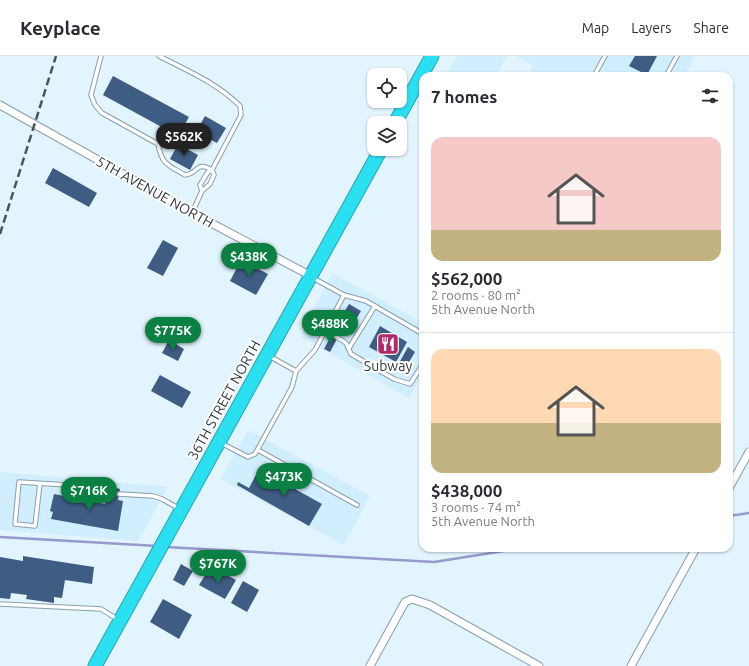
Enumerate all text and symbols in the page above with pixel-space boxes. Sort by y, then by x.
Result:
text: Keyplace [20,17,101,39]
text: Map [582,20,609,36]
text: Layers [631,20,671,36]
text: Share [693,20,729,36]
map controls [367,68,407,156]
button: locate [367,68,407,108]
icon: filters [699,85,721,107]
text: 7 homes [431,87,497,106]
button: layers [367,116,407,156]
pin: $562K [156,123,212,157]
text: $562K [165,129,203,143]
street label: 5TH AVENUE NORTH [94,153,216,231]
icon: home [540,163,612,235]
pin: $438K [221,243,277,277]
text: $438K [230,249,268,263]
text: $562,000 [431,269,502,288]
text: 2 rooms · 80 m² [431,288,521,302]
text: 5th Avenue North [431,302,535,316]
pin: $488K [302,310,358,344]
text: $488K [311,316,349,330]
pin: $775K [145,317,201,351]
text: $775K [154,323,192,337]
restaurant icon: Subway [375,331,401,357]
street label: 36TH STREET NORTH [184,337,264,463]
place label: Subway [364,358,412,374]
icon: home [540,375,612,447]
pin: $473K [256,463,312,497]
text: $473K [265,469,303,483]
pin: $716K [61,477,117,511]
text: $438,000 [431,481,502,500]
text: $716K [70,483,108,497]
text: 3 rooms · 74 m² [431,500,521,514]
text: 5th Avenue North [431,514,535,528]
pin: $767K [190,550,246,584]
text: $767K [199,556,237,570]

